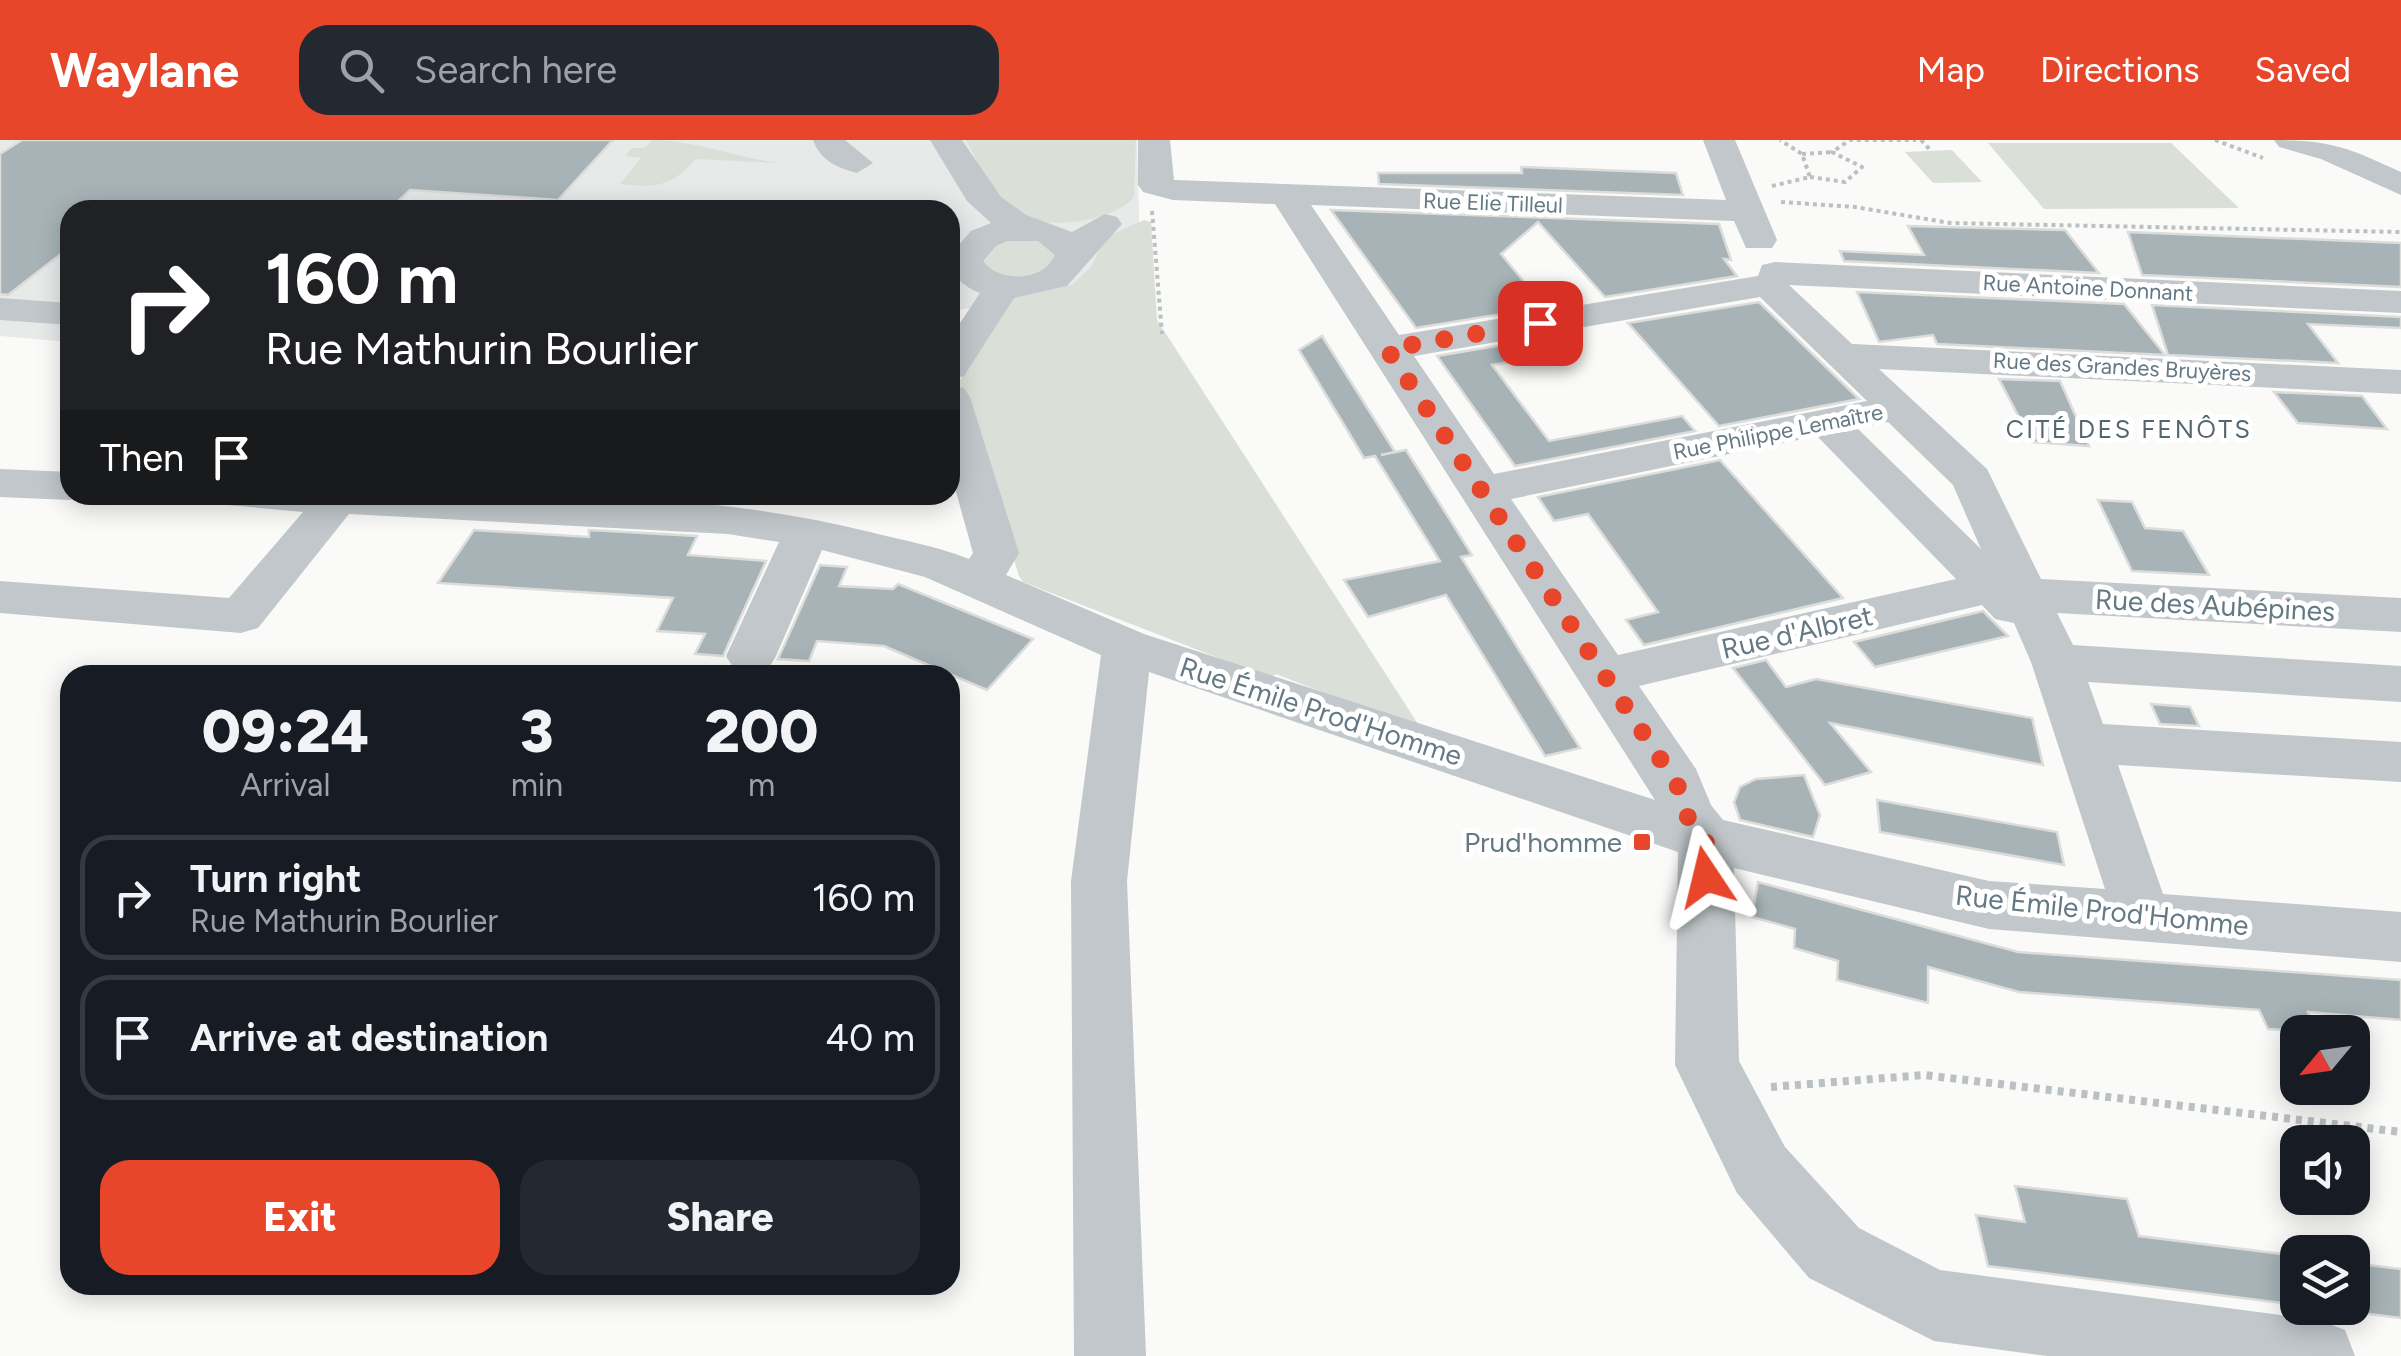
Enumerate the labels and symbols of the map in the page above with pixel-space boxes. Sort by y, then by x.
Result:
street label: Rue Elie Tilleul [1423,187,1563,219]
street label: Rue Antoine Donnant [1982,269,2194,307]
pin [1498,281,1583,366]
street label: Rue des Grandes Bruyères [1992,347,2252,387]
street label: Rue Philippe Lemaître [1671,398,1885,466]
district label: CITÉ DES FENÔTS [2006,414,2252,444]
street label: Rue des Aubépines [2094,582,2336,628]
street label: Rue d'Albret [1718,598,1876,666]
street label: Rue Émile Prod'Homme [1176,649,1466,773]
place label: Prud'homme [1464,825,1622,859]
position arrow [1654,825,1758,929]
marker: Prud'homme [1631,831,1653,853]
street label: Rue Émile Prod'Homme [1954,878,2250,942]
north arrow [2280,1015,2370,1105]

